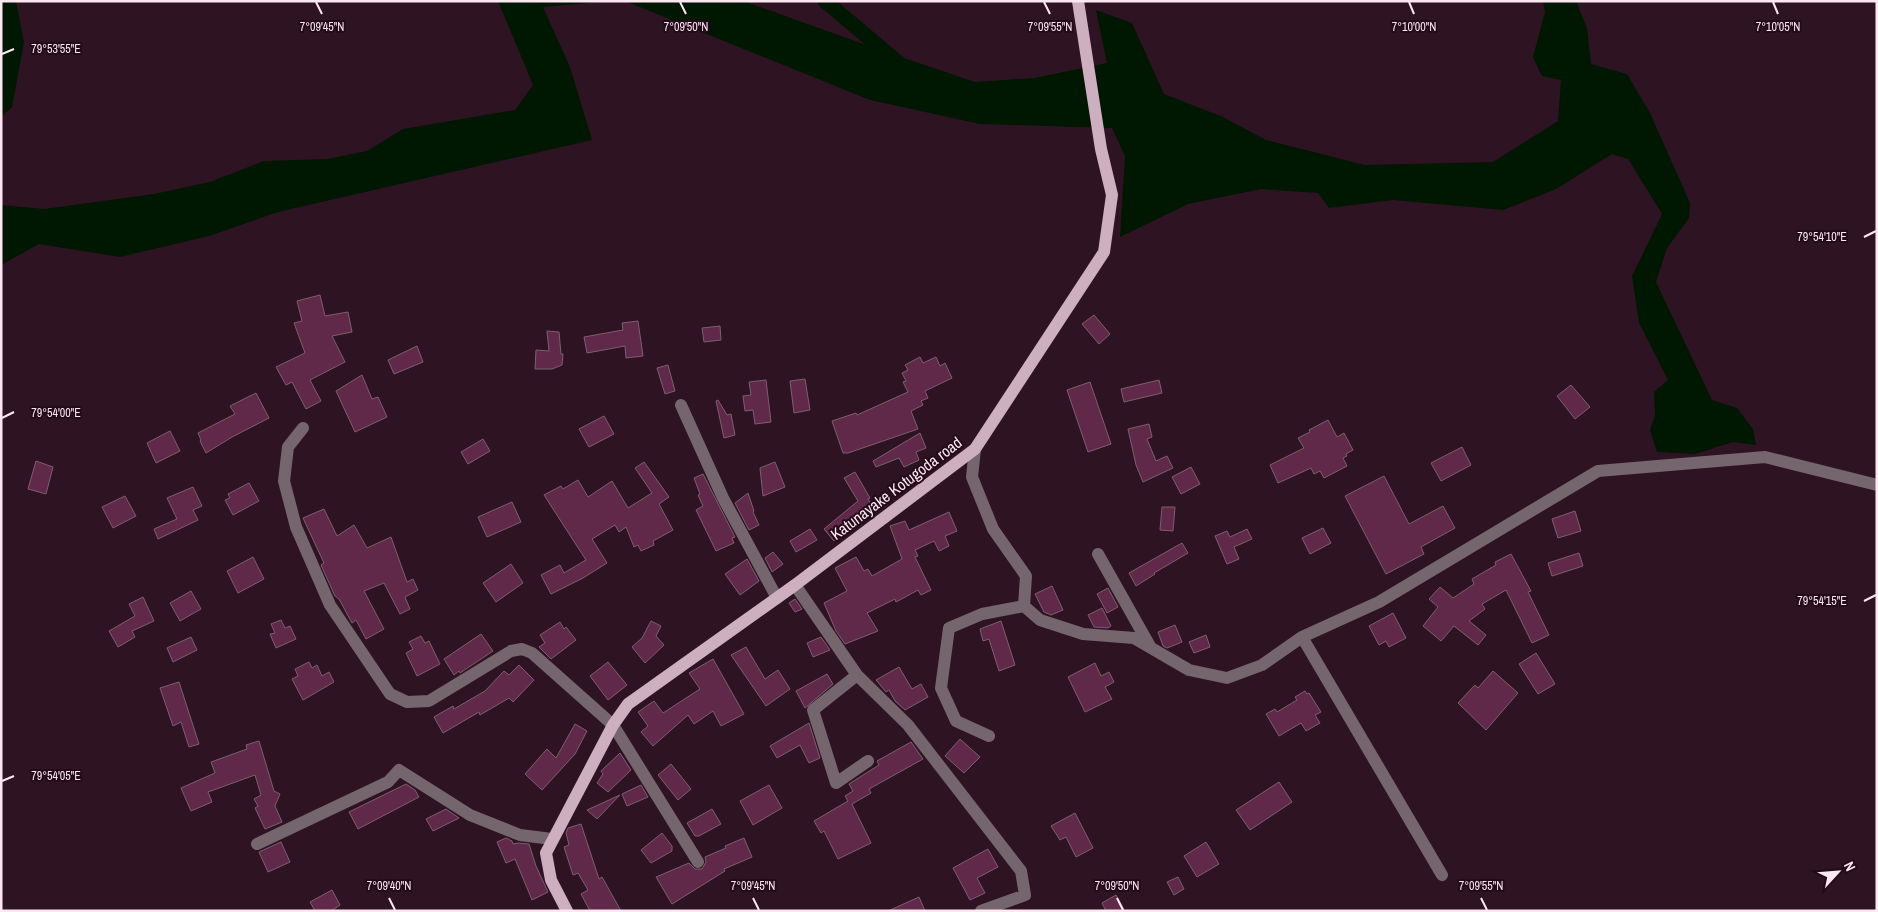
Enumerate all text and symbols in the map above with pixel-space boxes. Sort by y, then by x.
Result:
text: 7°09'45"N [300,19,344,35]
text: 7°09'50"N [664,19,708,35]
text: 7°09'55"N [1028,19,1072,35]
text: 7°10'00"N [1392,19,1436,35]
text: 7°10'05"N [1756,19,1800,35]
text: 79°53'55"E [31,41,81,57]
text: 79°54'10"E [1797,229,1847,245]
text: 79°54'00"E [31,405,81,421]
street label: Katunayake Kotugoda road [826,431,966,545]
text: 79°54'15"E [1797,593,1847,609]
text: 79°54'05"E [31,768,81,784]
north arrow [1813,847,1863,897]
text: N [1840,859,1860,874]
text: 7°09'40"N [367,878,411,894]
text: 7°09'45"N [731,878,775,894]
text: 7°09'50"N [1095,878,1139,894]
text: 7°09'55"N [1459,878,1503,894]

